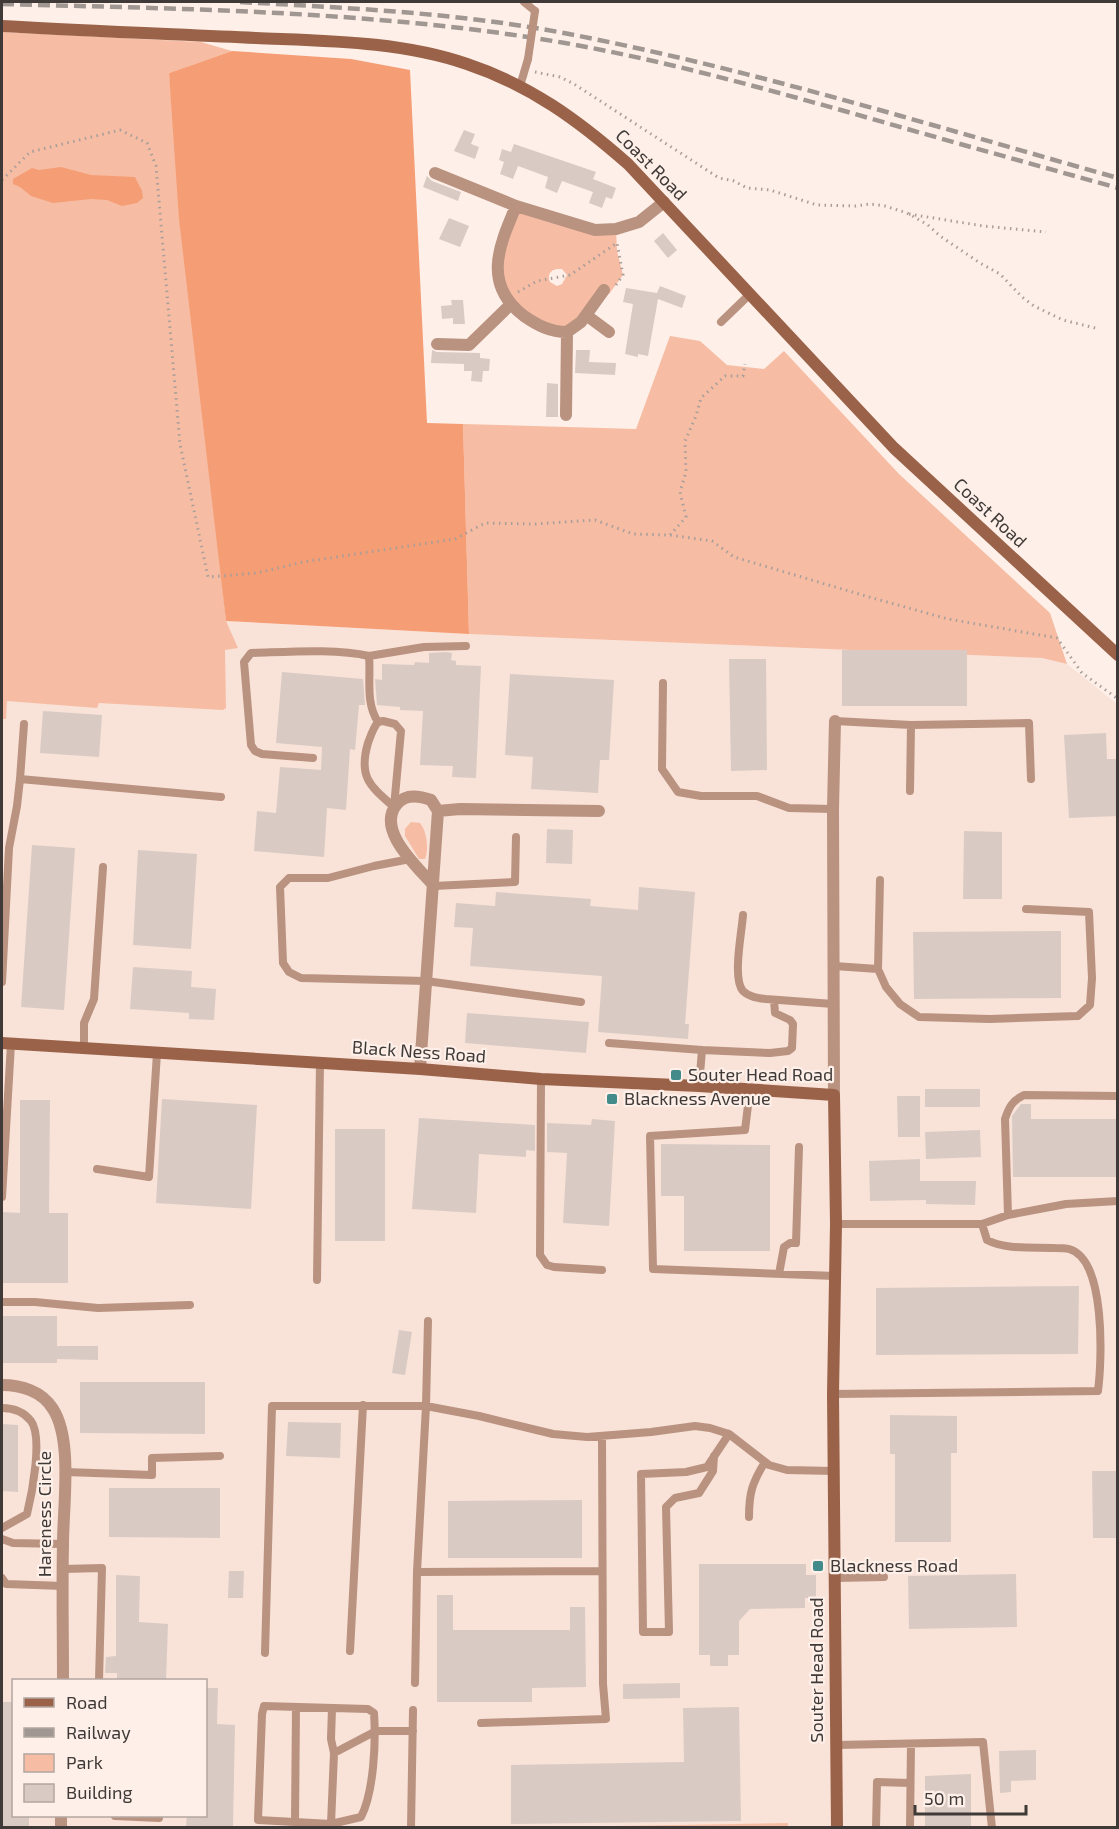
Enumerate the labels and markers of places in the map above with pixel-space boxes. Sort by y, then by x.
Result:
place label: Souter Head Road [688,1063,833,1085]
marker: Souter Head Road [669,1068,683,1082]
place label: Blackness Avenue [624,1087,771,1109]
marker: Blackness Avenue [605,1092,619,1106]
place label: Blackness Road [830,1554,958,1576]
marker: Blackness Road [811,1559,825,1573]

